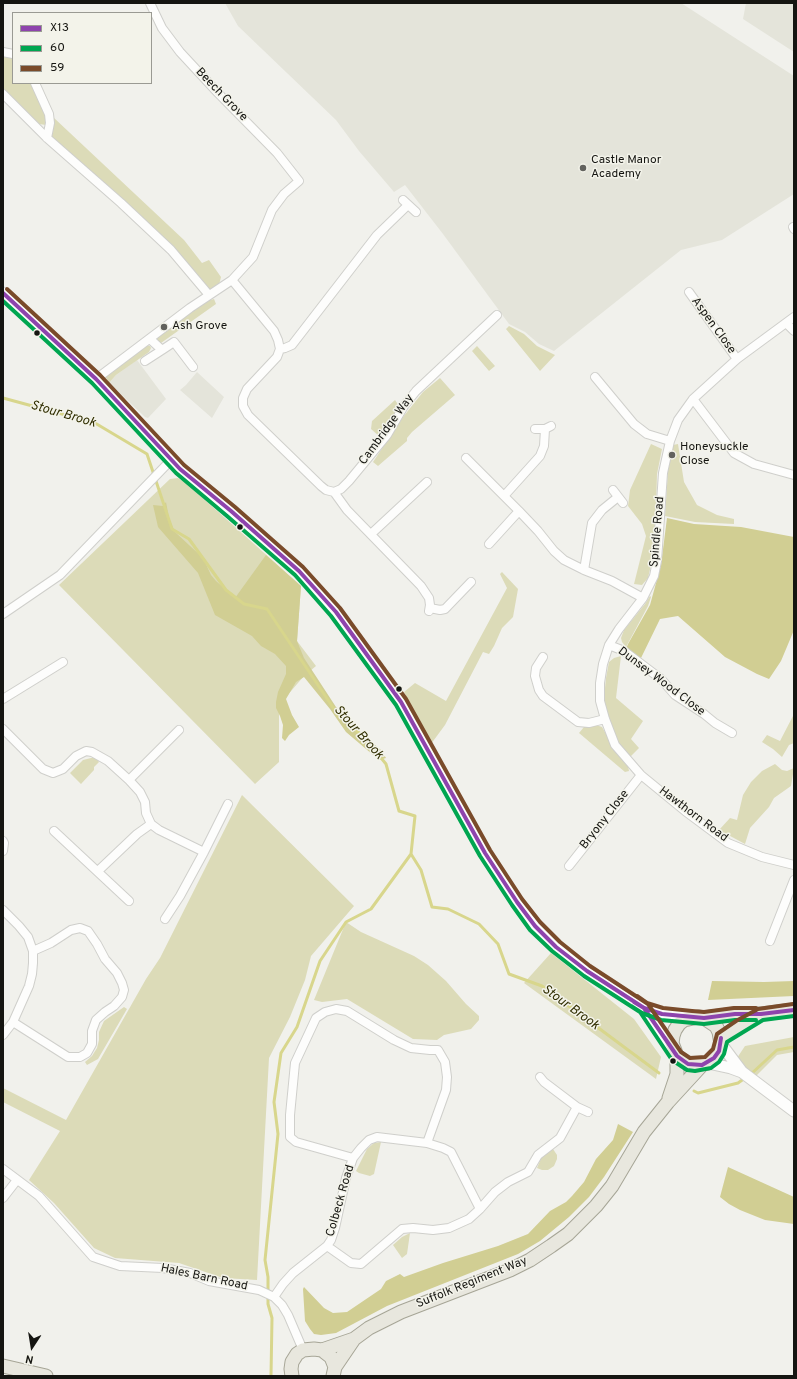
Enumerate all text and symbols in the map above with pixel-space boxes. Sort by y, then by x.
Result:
legend [12,12,152,84]
text: X13 [50,20,69,36]
text: 60 [50,40,65,56]
text: 59 [50,60,65,76]
street label: Beech Grove [192,65,250,125]
place label: Castle Manor Academy [591,154,661,182]
marker: Castle Manor Academy [578,163,588,173]
street label: Aspen Close [688,295,738,357]
place label: Ash Grove [172,320,227,334]
marker: Ash Grove [159,322,169,332]
unlabelled marker [32,328,42,338]
street label: Cambridge Way [357,392,417,468]
water label: Stour Brook [29,398,97,432]
place label: Honeysuckle Close [680,441,748,469]
marker: Honeysuckle Close [667,450,677,460]
street label: Spindle Road [648,496,668,568]
unlabelled marker [235,522,245,532]
street label: Dunsey Wood Close [615,645,707,719]
unlabelled marker [394,684,404,694]
water label: Stour Brook [330,703,386,763]
street label: Hawthorn Road [656,784,730,846]
street label: Bryony Close [577,788,633,852]
water label: Stour Brook [538,982,602,1034]
unlabelled marker [668,1056,678,1066]
street label: Colbeck Road [324,1163,358,1239]
street label: Suffolk Regiment Way [414,1254,530,1312]
street label: Hales Barn Road [159,1262,249,1294]
north arrow [12,1327,52,1367]
text: N [24,1351,35,1366]

